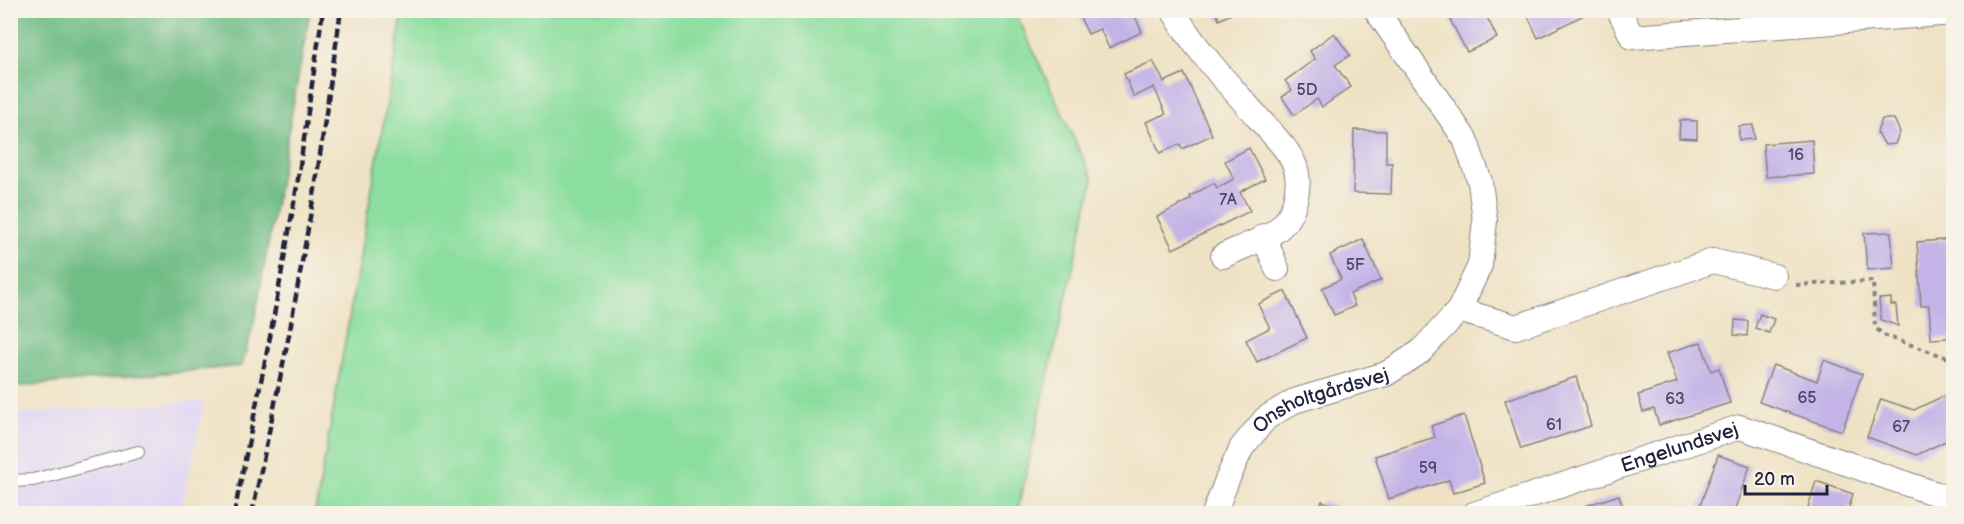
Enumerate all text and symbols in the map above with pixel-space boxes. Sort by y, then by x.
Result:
house number: 5D [1297,81,1317,100]
house number: 16 [1788,146,1804,165]
house number: 7A [1219,191,1237,210]
house number: 5F [1346,256,1365,275]
street label: Onsholtgårdsvej [1248,363,1392,438]
house number: 65 [1798,389,1816,408]
house number: 63 [1665,390,1685,409]
house number: 61 [1546,416,1562,435]
street label: Engelundsvej [1618,417,1741,478]
house number: 67 [1892,418,1910,437]
scale bar [1745,458,1828,496]
house number: 59 [1419,459,1437,478]
text: 20 m [1754,469,1795,490]

